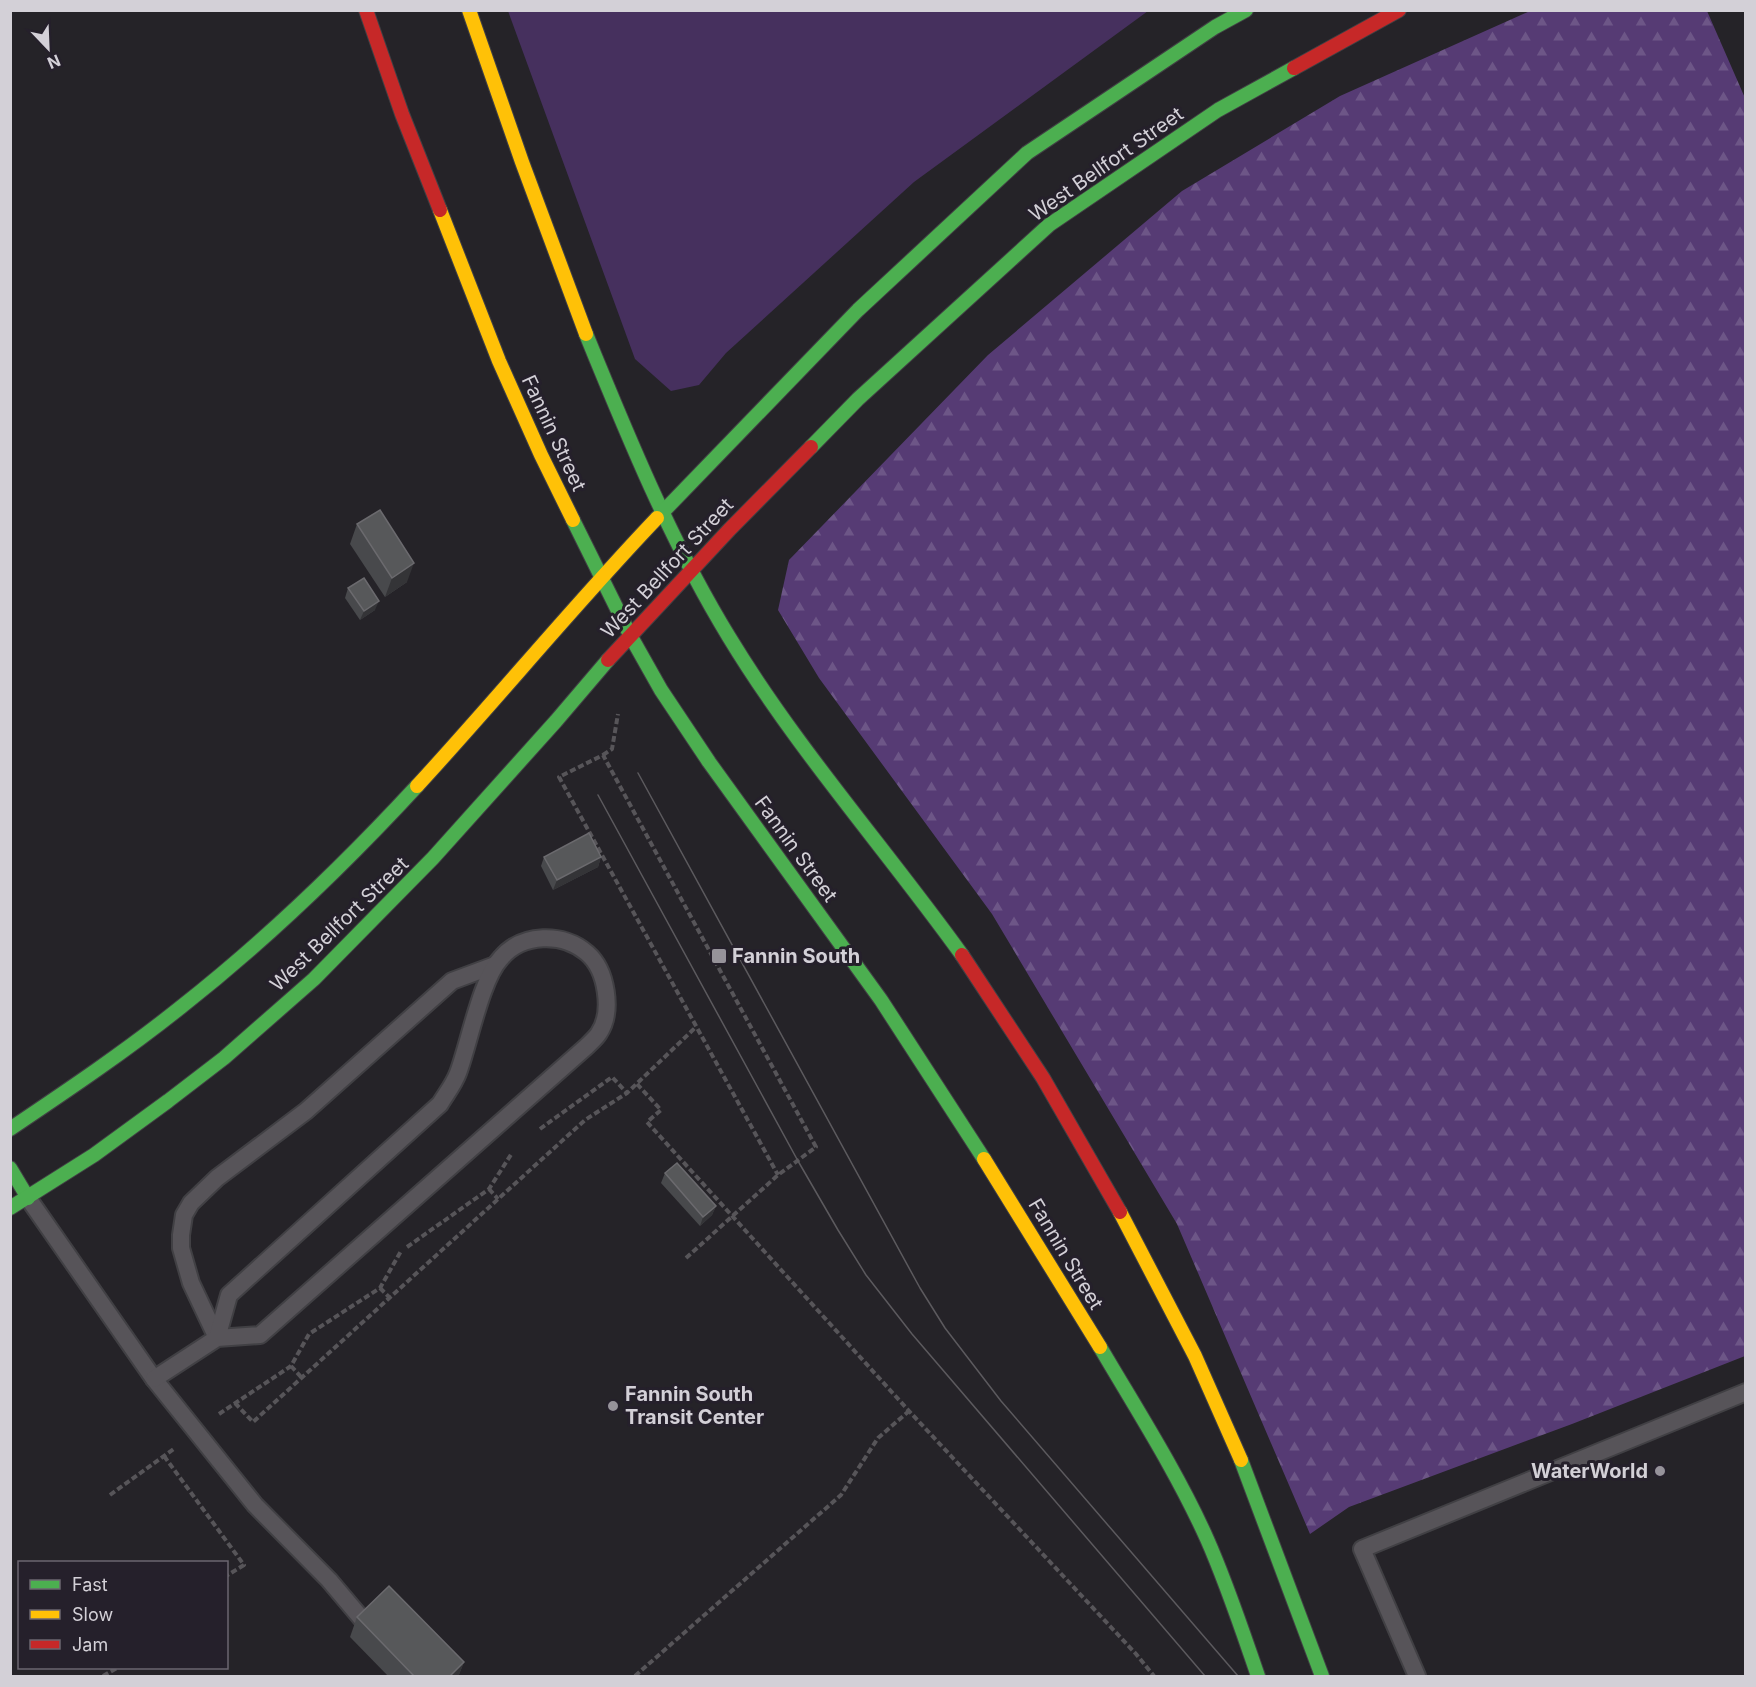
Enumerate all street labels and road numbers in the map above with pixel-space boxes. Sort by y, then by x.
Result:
street label: West Bellfort Street [1024,101,1188,226]
street label: Fannin Street [517,371,591,495]
street label: West Bellfort Street [596,493,738,643]
street label: Fannin Street [750,791,843,907]
street label: West Bellfort Street [265,852,413,996]
street label: Fannin Street [1024,1194,1109,1314]

